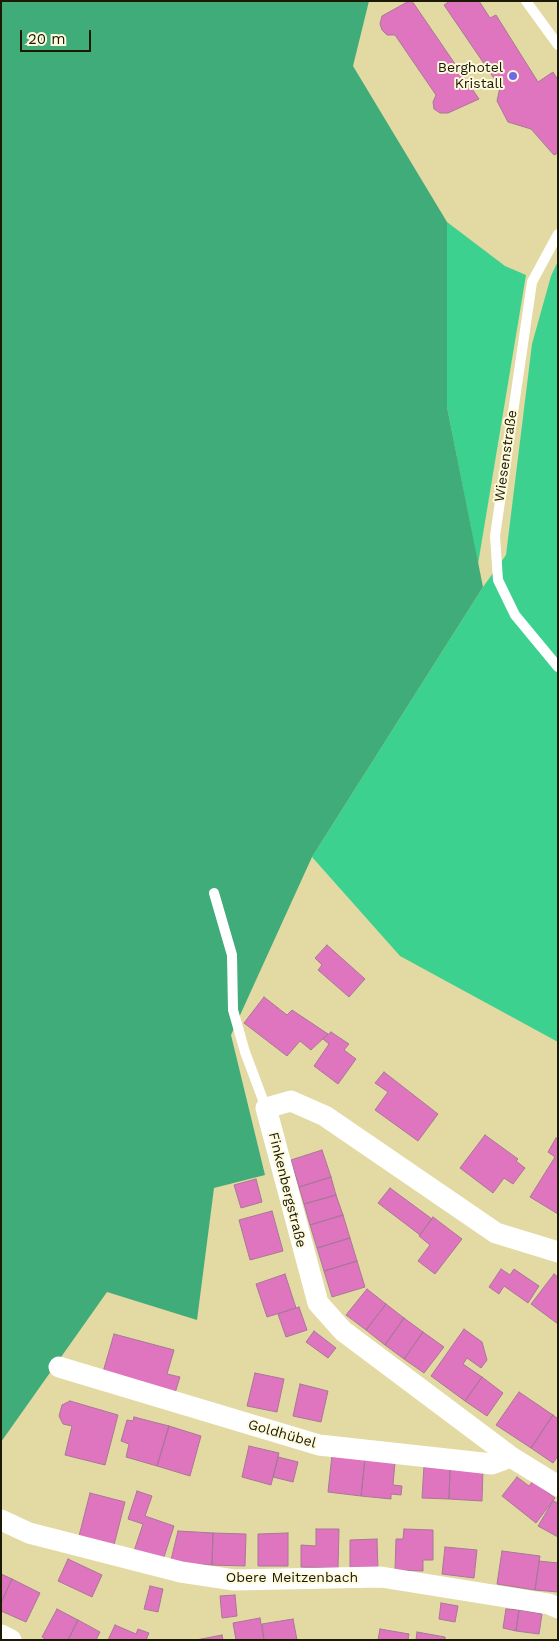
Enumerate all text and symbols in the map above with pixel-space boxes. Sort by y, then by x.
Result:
scale bar [22,20,94,52]
text: 20 m [28,30,66,48]
place label: Berghotel Kristall [438,60,503,92]
marker: Berghotel Kristall [507,70,519,82]
street label: Wiesenstraße [491,409,521,503]
street label: Finkenbergstraße [265,1131,309,1249]
street label: Goldhübel [246,1416,318,1452]
street label: Obere Meitzenbach [226,1570,358,1586]

